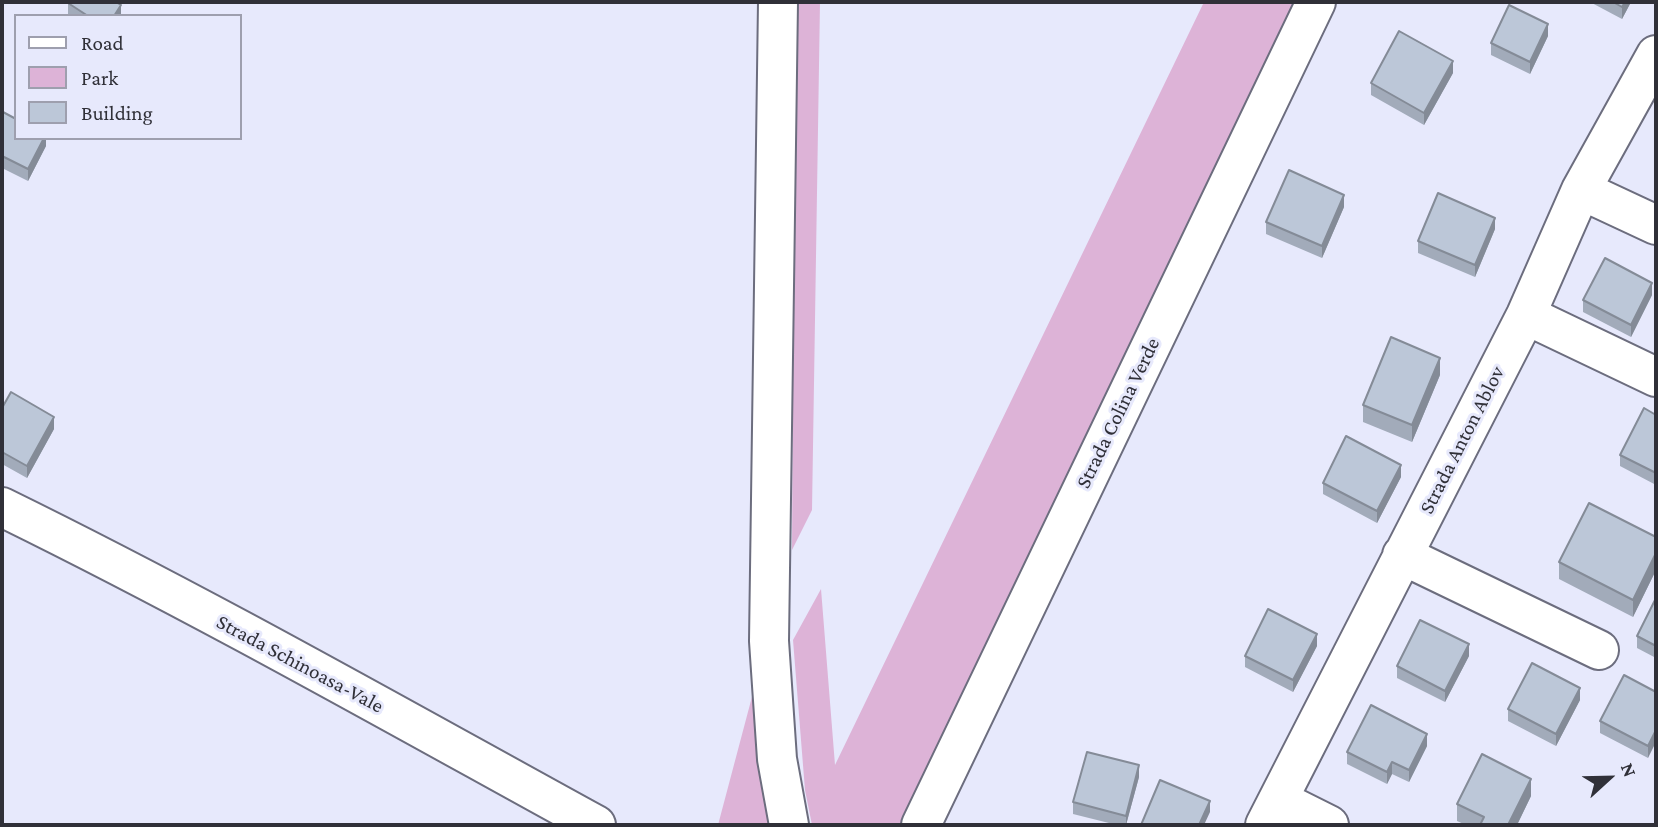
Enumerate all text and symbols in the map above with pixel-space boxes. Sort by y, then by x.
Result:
legend [14,14,242,140]
text: Road [81,31,124,55]
text: Park [81,66,118,90]
text: Building [81,101,153,125]
street label: Strada Colina Verde [1071,334,1165,492]
street label: Strada Anton Ablov [1414,362,1510,518]
street label: Strada Schinoasa-Vale [212,609,388,719]
north arrow [1574,743,1644,813]
text: N [1617,760,1641,780]

